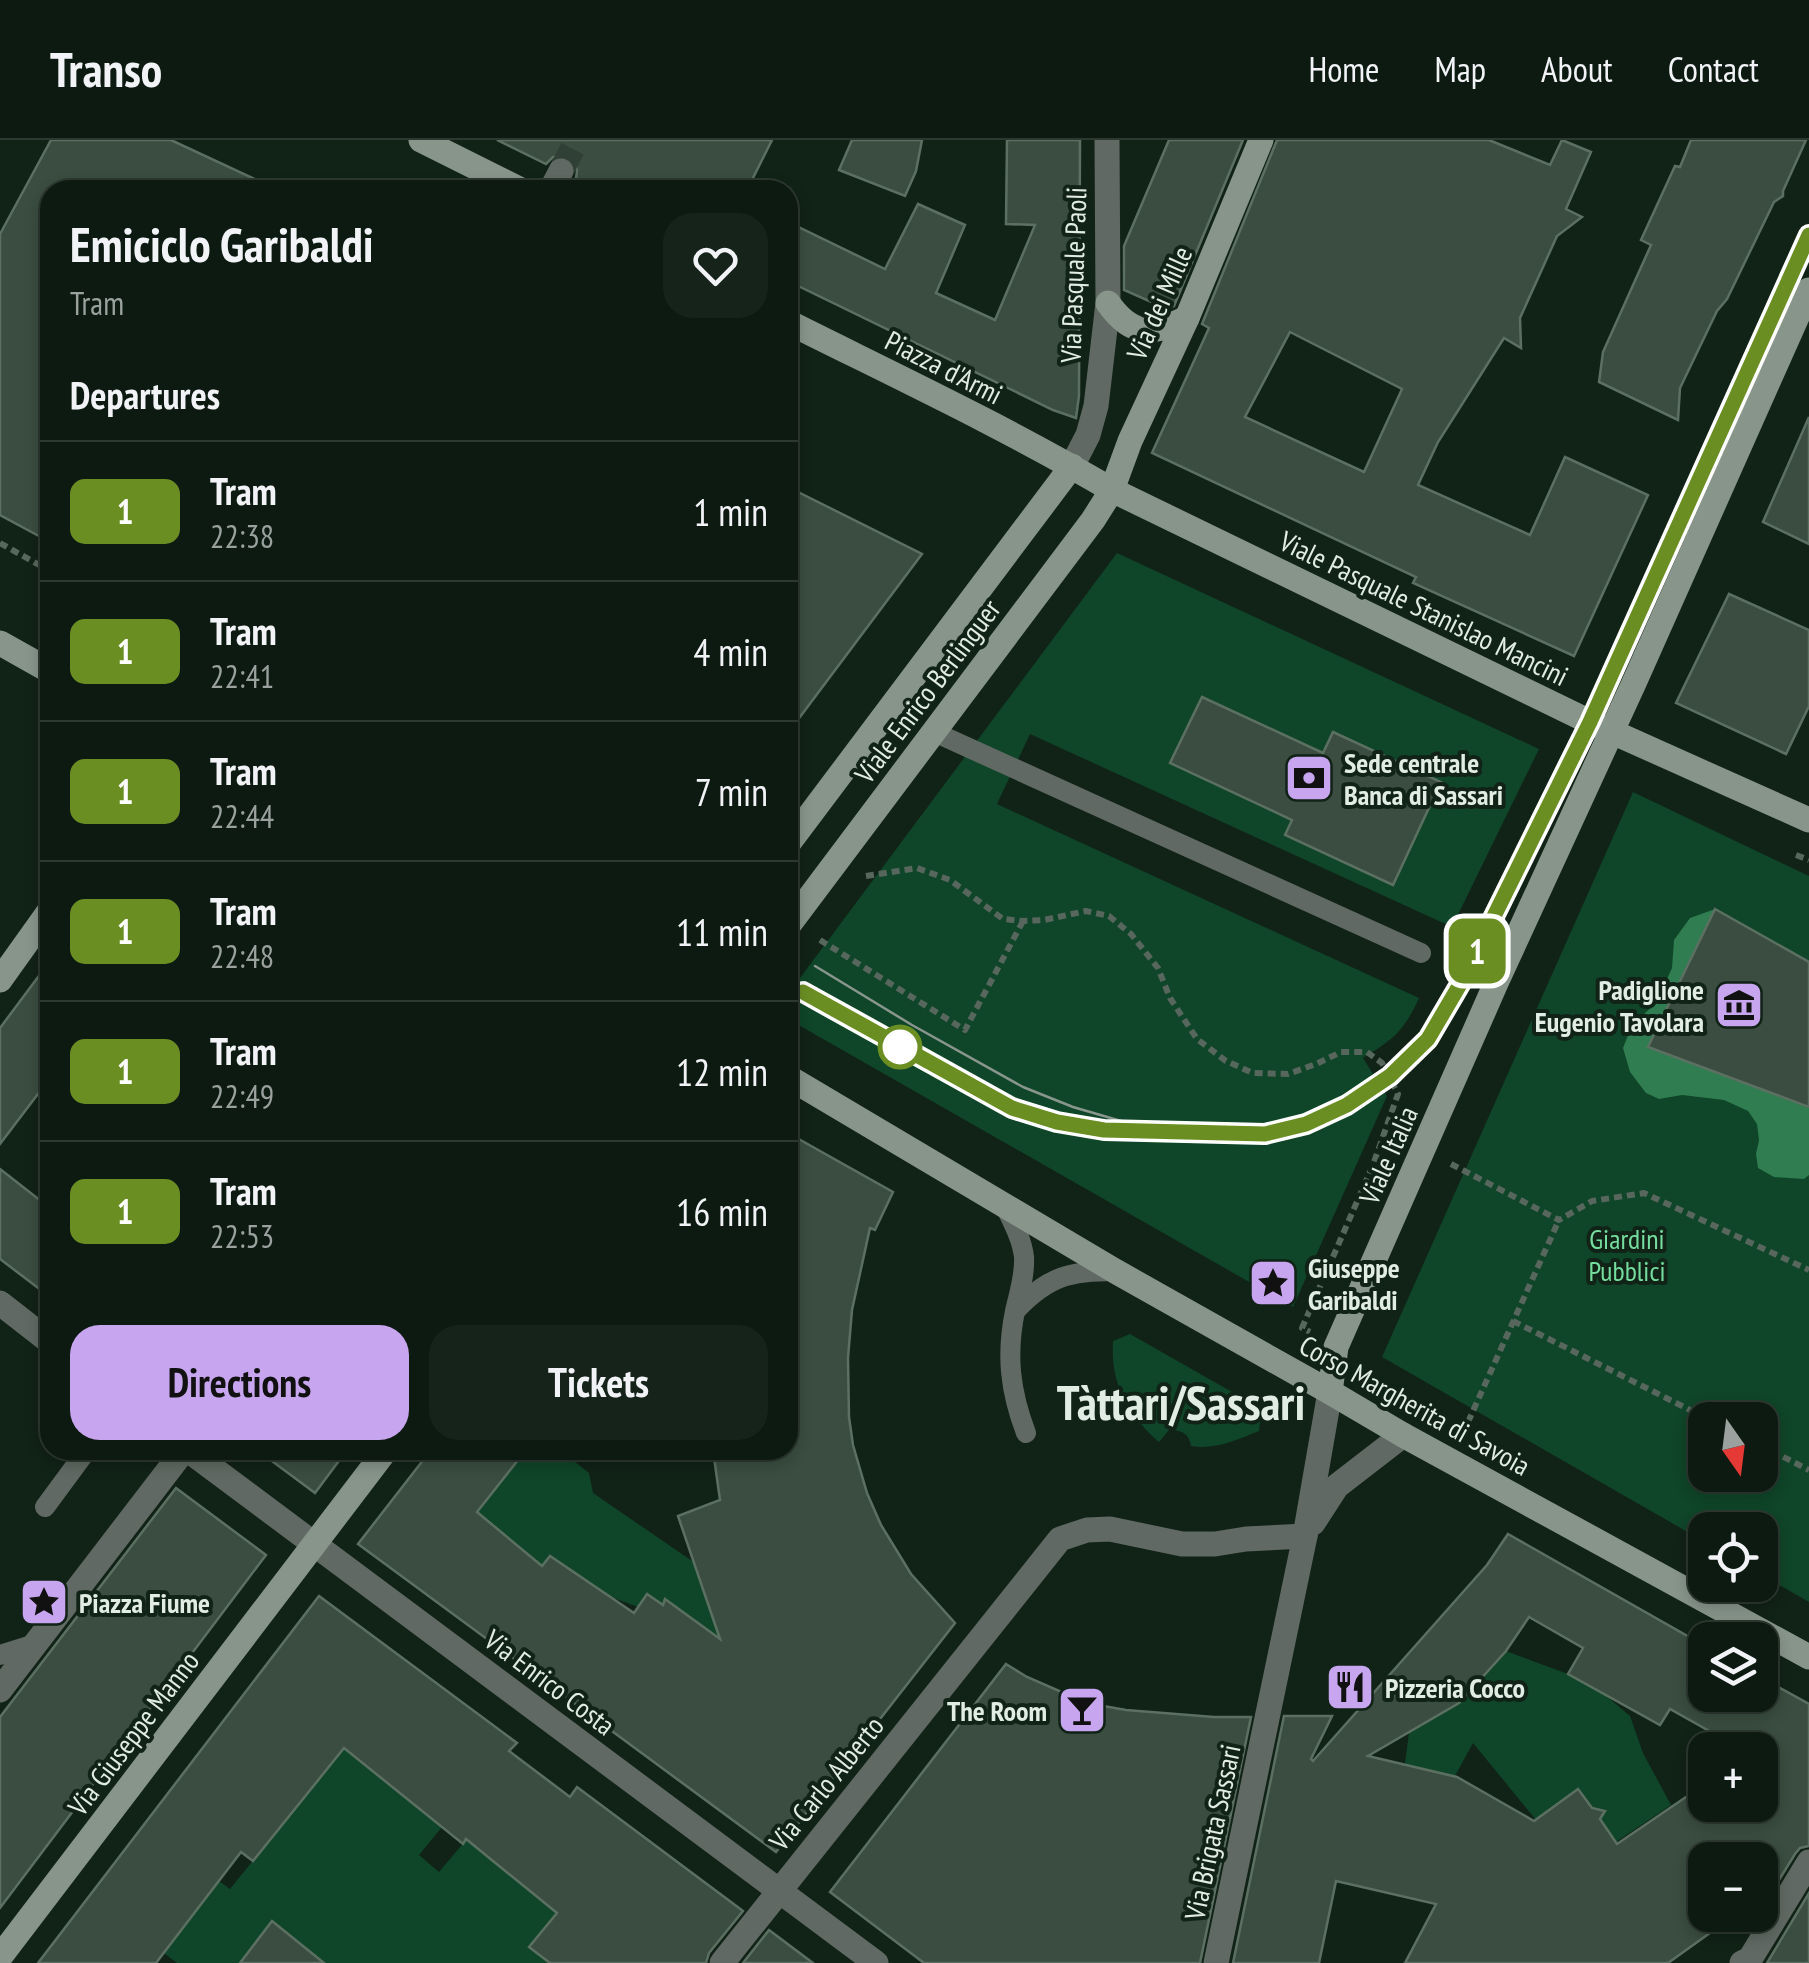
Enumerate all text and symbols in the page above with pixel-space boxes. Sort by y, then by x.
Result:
text: Transo [50,38,162,100]
text: Home [1308,46,1380,92]
text: Map [1435,46,1486,92]
text: About [1541,46,1613,92]
text: Contact [1668,46,1759,92]
street label: Via Pasquale Paoli [1051,186,1095,365]
text: Emiciclo Garibaldi [70,213,374,275]
button: heart [663,213,768,318]
street label: Via dei Mille [1117,240,1200,366]
text: Tram [70,282,124,324]
street label: Piazza d'Armi [879,322,1009,412]
text: Departures [70,370,220,419]
text: Tram [210,466,277,515]
text: 1 min [693,487,768,536]
text: 1 [117,488,133,534]
text: 22:38 [210,515,274,557]
street label: Viale Pasquale Stanislao Mancini [1273,522,1574,694]
street label: Viale Enrico Berlinguer [845,592,1008,791]
text: Tram [210,606,277,655]
text: 4 min [693,627,768,676]
text: 1 [117,628,133,674]
text: 22:41 [210,655,274,697]
place label: Sede centrale Banca di Sassari [1344,744,1503,813]
text: Tram [210,746,277,795]
bank icon: Sede centrale Banca di Sassari [1283,752,1335,804]
text: 7 min [695,767,768,816]
text: 1 [117,768,133,814]
text: 22:44 [210,795,274,837]
text: Tram [210,886,277,935]
text: 11 min [676,907,768,956]
text: 1 [117,908,133,954]
line badge: 1 [1444,918,1510,984]
text: 1 [1469,928,1485,974]
text: 22:48 [210,935,274,977]
place label: Padiglione Eugenio Tavolara [1535,971,1704,1040]
museum icon: Padiglione Eugenio Tavolara [1713,979,1765,1031]
text: Tram [210,1026,277,1075]
unlabelled marker [879,1026,921,1068]
text: 12 min [676,1047,768,1096]
text: 1 [117,1048,133,1094]
text: 22:49 [210,1075,274,1117]
street label: Viale Italia [1350,1100,1426,1211]
text: Tram [210,1166,277,1215]
text: 16 min [676,1187,768,1236]
text: 1 [117,1188,133,1234]
text: 22:53 [210,1215,274,1257]
park label: Giardini Pubblici [1589,1220,1665,1289]
place label: Giuseppe Garibaldi [1308,1249,1400,1318]
place icon: Giuseppe Garibaldi [1247,1257,1299,1309]
button: Directions [70,1325,409,1440]
button: Tickets [429,1325,768,1440]
street label: Corso Margherita di Savoia [1293,1326,1537,1484]
district label: Tàttari/Sassari [1057,1371,1305,1433]
north arrow [1688,1402,1778,1492]
map controls [1688,1402,1778,1932]
button: locate [1688,1512,1778,1602]
place icon: Piazza Fiume [18,1576,70,1628]
place label: Piazza Fiume [79,1584,210,1621]
street label: Via Enrico Costa [476,1620,623,1743]
button: layers [1688,1622,1778,1712]
street label: Via Giuseppe Manno [58,1643,207,1824]
restaurant icon: Pizzeria Cocco [1324,1661,1376,1713]
place label: Pizzeria Cocco [1385,1669,1525,1706]
bar icon: The Room [1056,1684,1108,1736]
place label: The Room [947,1692,1047,1729]
street label: Via Carlo Alberto [760,1708,892,1859]
button: + [1688,1732,1778,1822]
street label: Via Brigata Sassari [1175,1741,1249,1924]
button: − [1688,1842,1778,1932]

